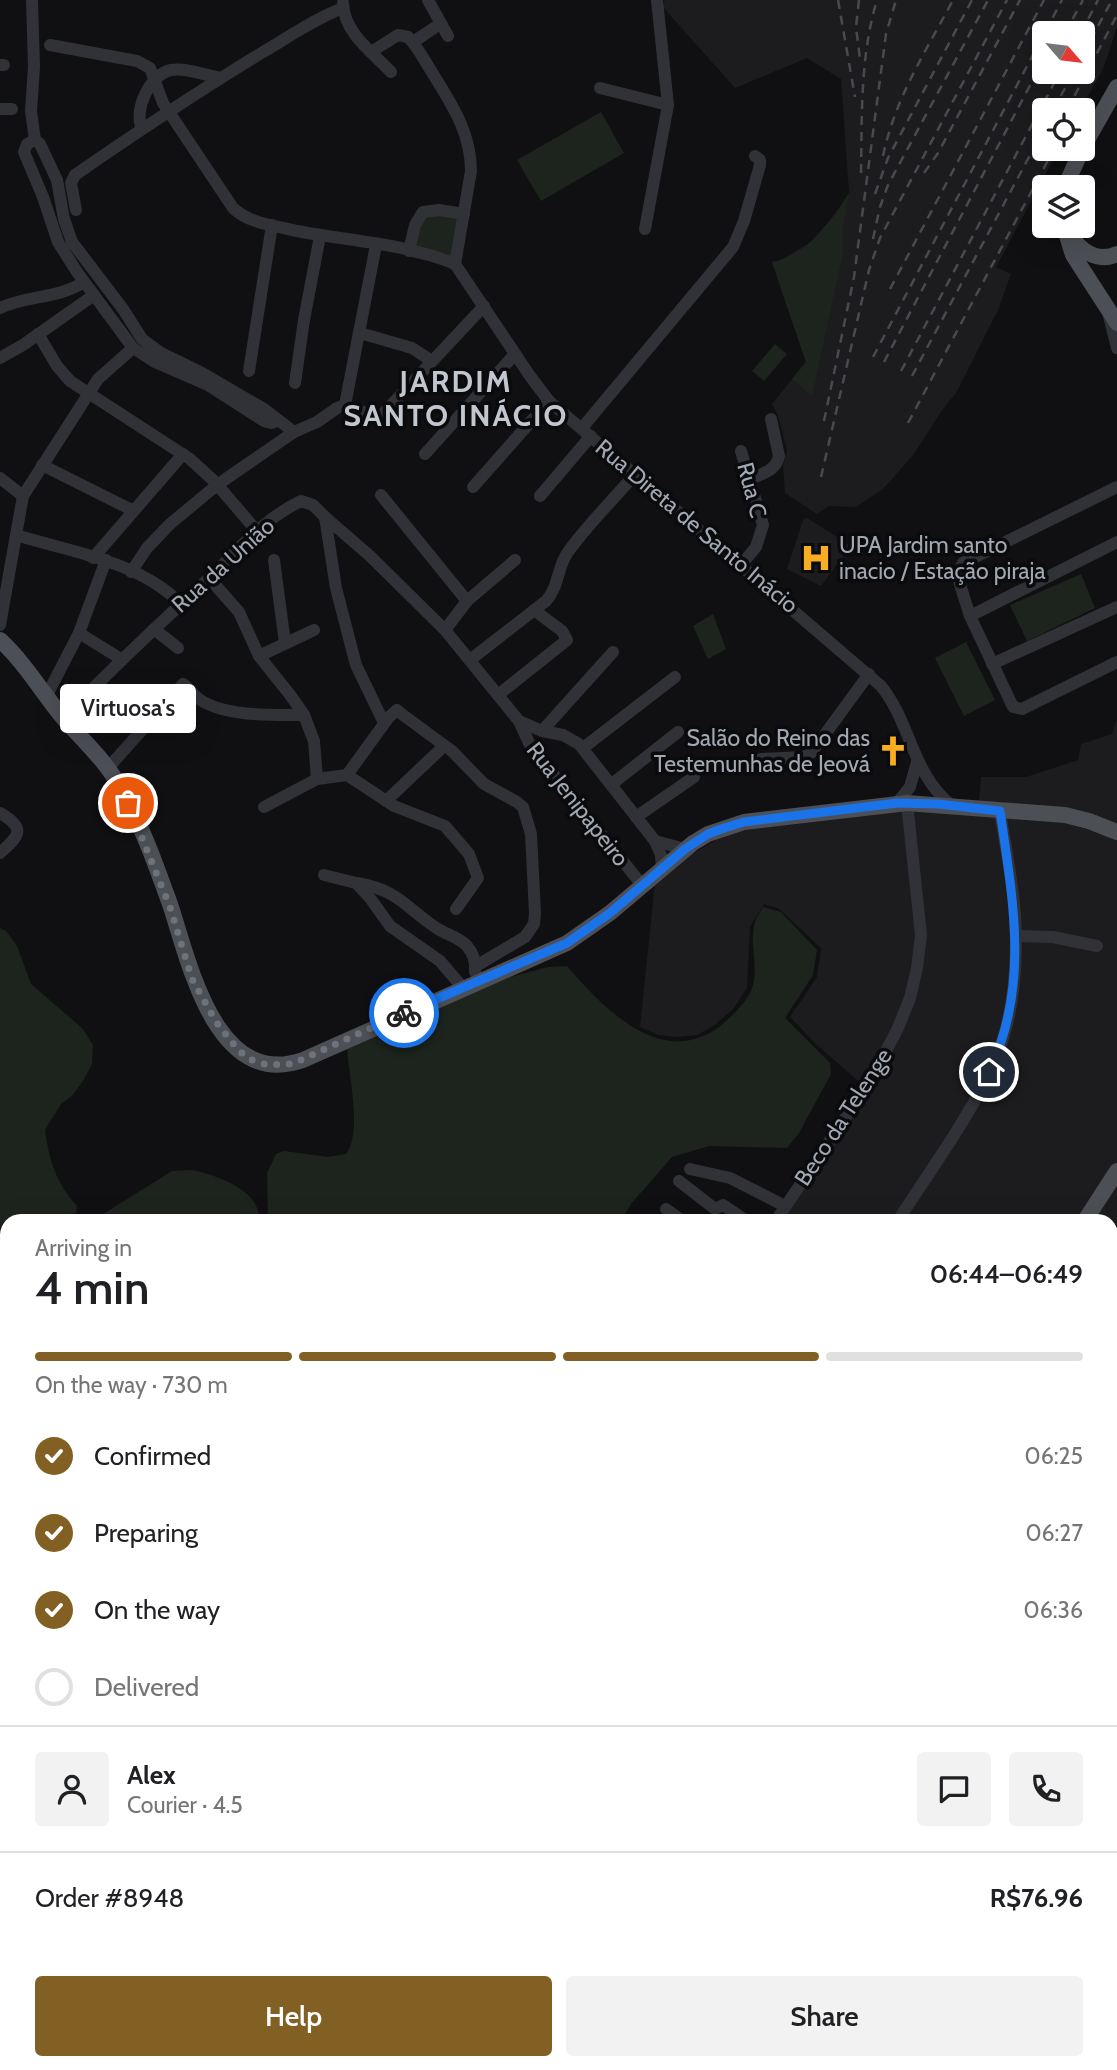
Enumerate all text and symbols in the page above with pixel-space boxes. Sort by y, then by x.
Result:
north arrow [1032,21,1096,84]
map controls [1032,21,1095,238]
button: locate [1032,98,1095,161]
button: layers [1032,175,1095,238]
district label: JARDIM SANTO INÁCIO [344,363,568,434]
street label: Rua Direta de Santo Inácio [590,433,804,619]
street label: Rua C [731,459,773,521]
street label: Rua da União [166,512,280,618]
place label: UPA Jardim santo inacio / Estação piraja [839,531,1046,585]
hospital icon: UPA Jardim santo inacio / Estação piraja [799,541,833,575]
callout: Virtuosa's [60,684,196,733]
text: Virtuosa's [81,694,175,722]
place label: Salão do Reino das Testemunhas de Jeová [654,724,870,778]
church icon: Salão do Reino das Testemunhas de Jeová [876,734,910,768]
street label: Rua Jenipapeiro [521,736,635,872]
pin [98,773,158,833]
icon: bag [109,784,147,822]
courier [369,978,439,1048]
icon: bike [385,994,423,1032]
pin [959,1042,1019,1102]
street label: Beco da Telenge [788,1043,898,1191]
icon: home [970,1053,1008,1091]
text: Arriving in [35,1234,132,1262]
text: 06:44–06:49 [930,1258,1083,1290]
text: 4 min [35,1260,149,1316]
text: On the way · 730 m [35,1371,228,1399]
icon: check [35,1437,73,1475]
text: Confirmed [94,1440,211,1472]
text: 06:25 [1025,1442,1083,1470]
icon: check [35,1514,73,1552]
text: Preparing [94,1517,198,1549]
text: 06:27 [1025,1519,1083,1547]
icon: check [35,1591,73,1629]
text: On the way [94,1594,220,1626]
text: 06:36 [1024,1596,1083,1624]
text: Delivered [94,1671,199,1703]
button: person [35,1752,109,1826]
button: chat [917,1752,991,1826]
button: phone [1009,1752,1083,1826]
text: Alex [127,1759,176,1791]
text: Courier · 4.5 [127,1791,243,1819]
text: Order #8948 [35,1882,184,1914]
text: R$76.96 [990,1882,1083,1914]
button: Help [35,1976,552,2056]
button: Share [566,1976,1083,2056]

